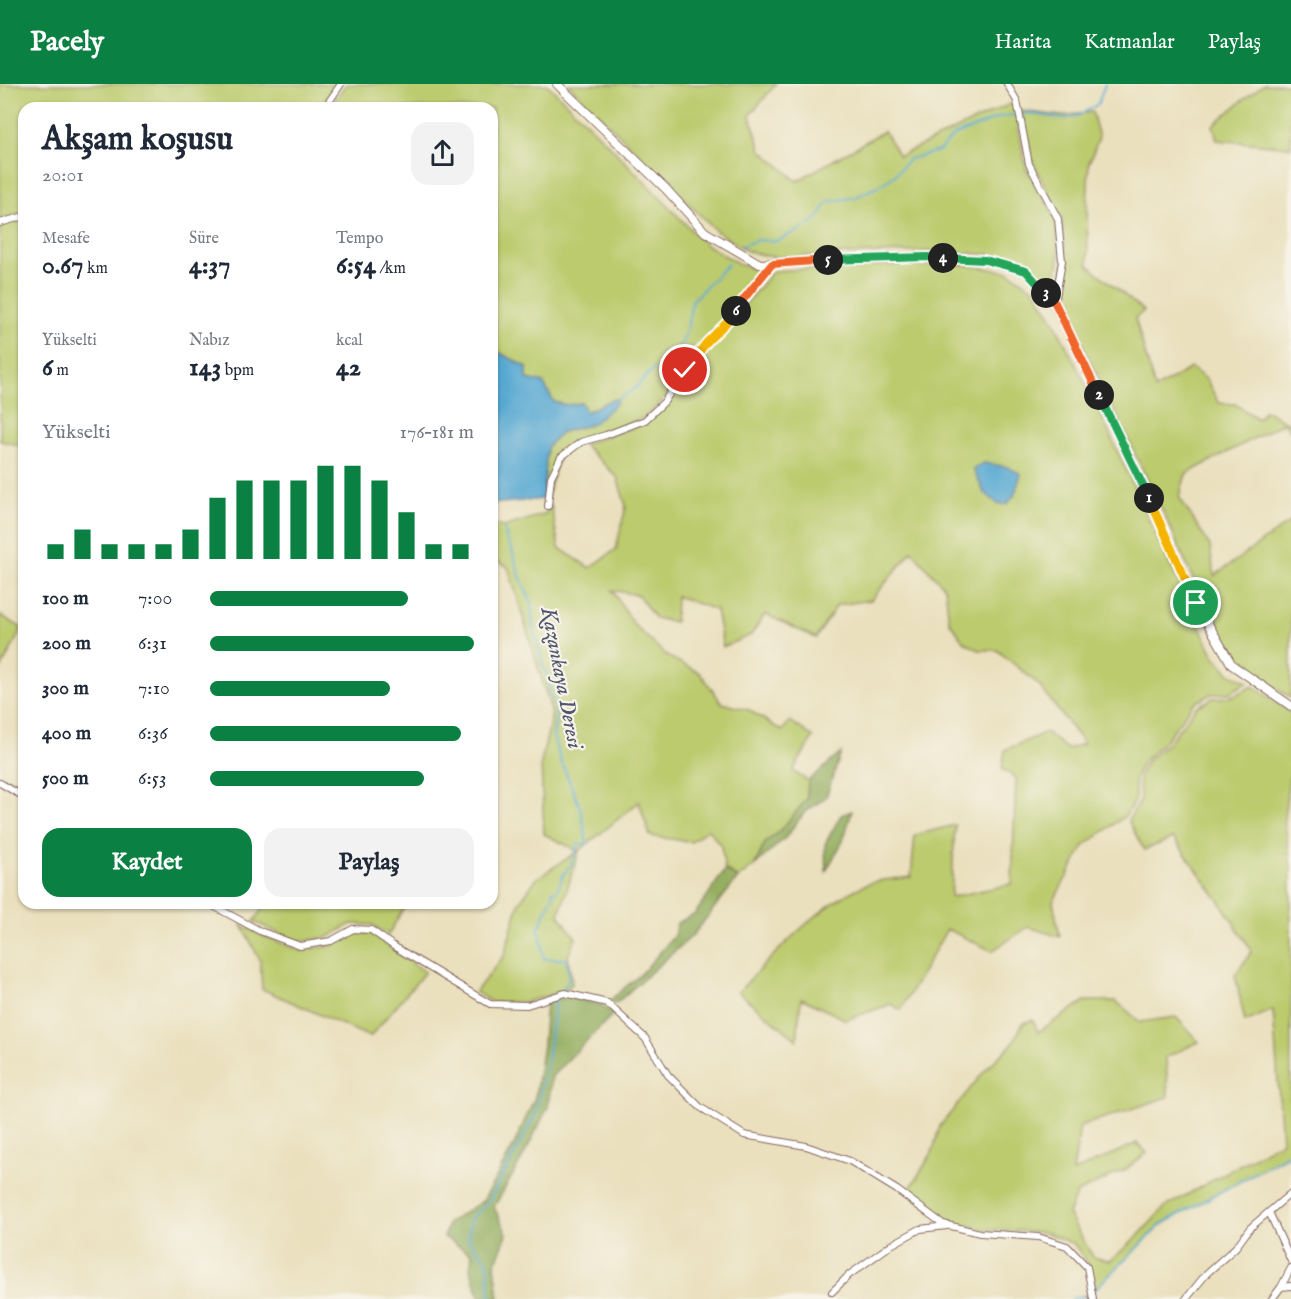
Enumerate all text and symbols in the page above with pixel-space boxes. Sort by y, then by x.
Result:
text: Pacely [30,25,104,60]
text: Harita [995,29,1051,56]
text: Katmanlar [1084,29,1175,56]
text: Paylaş [1208,29,1261,56]
text: Akşam koşusu [42,119,233,161]
button: share [411,122,474,185]
text: 20:01 [42,163,84,188]
text: Mesafe [42,229,90,249]
text: Süre [189,229,219,249]
text: Tempo [336,229,383,249]
pin: 4 [928,243,958,273]
pin: 5 [813,245,843,275]
text: 4 [939,248,947,268]
text: 0.67 [42,249,83,282]
text: 4:37 [189,249,230,282]
text: 6:54 [336,249,376,282]
text: 5 [825,250,831,270]
text: km [83,259,108,279]
text: /km [376,259,406,279]
pin: 3 [1031,278,1061,308]
text: 3 [1043,283,1049,303]
pin: 6 [721,296,751,326]
text: 6 [733,301,739,321]
text: Yükselti [42,331,97,351]
text: Nabız [189,331,230,351]
text: kcal [336,331,363,351]
pin [659,344,710,395]
text: 6 [42,351,53,384]
text: 143 [189,351,221,384]
text: 42 [336,351,361,384]
icon: check [668,353,701,386]
text: m [53,361,69,381]
text: bpm [221,361,254,381]
pin: 2 [1084,380,1114,410]
text: 2 [1095,385,1103,405]
text: Yükselti [42,420,111,445]
text: 176–181 m [400,420,474,445]
pin: 1 [1134,483,1164,513]
text: 1 [1146,488,1152,508]
pin [1170,577,1221,628]
text: 100 m [42,586,89,611]
text: 7:00 [138,586,172,611]
icon: arrive [1179,586,1212,619]
water label: Kazankaya Deresi [533,604,589,753]
text: 200 m [42,631,91,656]
text: 6:31 [138,631,167,656]
text: 300 m [42,676,89,701]
text: 7:10 [138,676,170,701]
text: 400 m [42,721,91,746]
text: 6:36 [138,721,168,746]
text: 500 m [42,766,89,791]
text: 6:53 [138,766,166,791]
button: Kaydet [42,828,252,897]
button: Paylaş [264,828,474,897]

